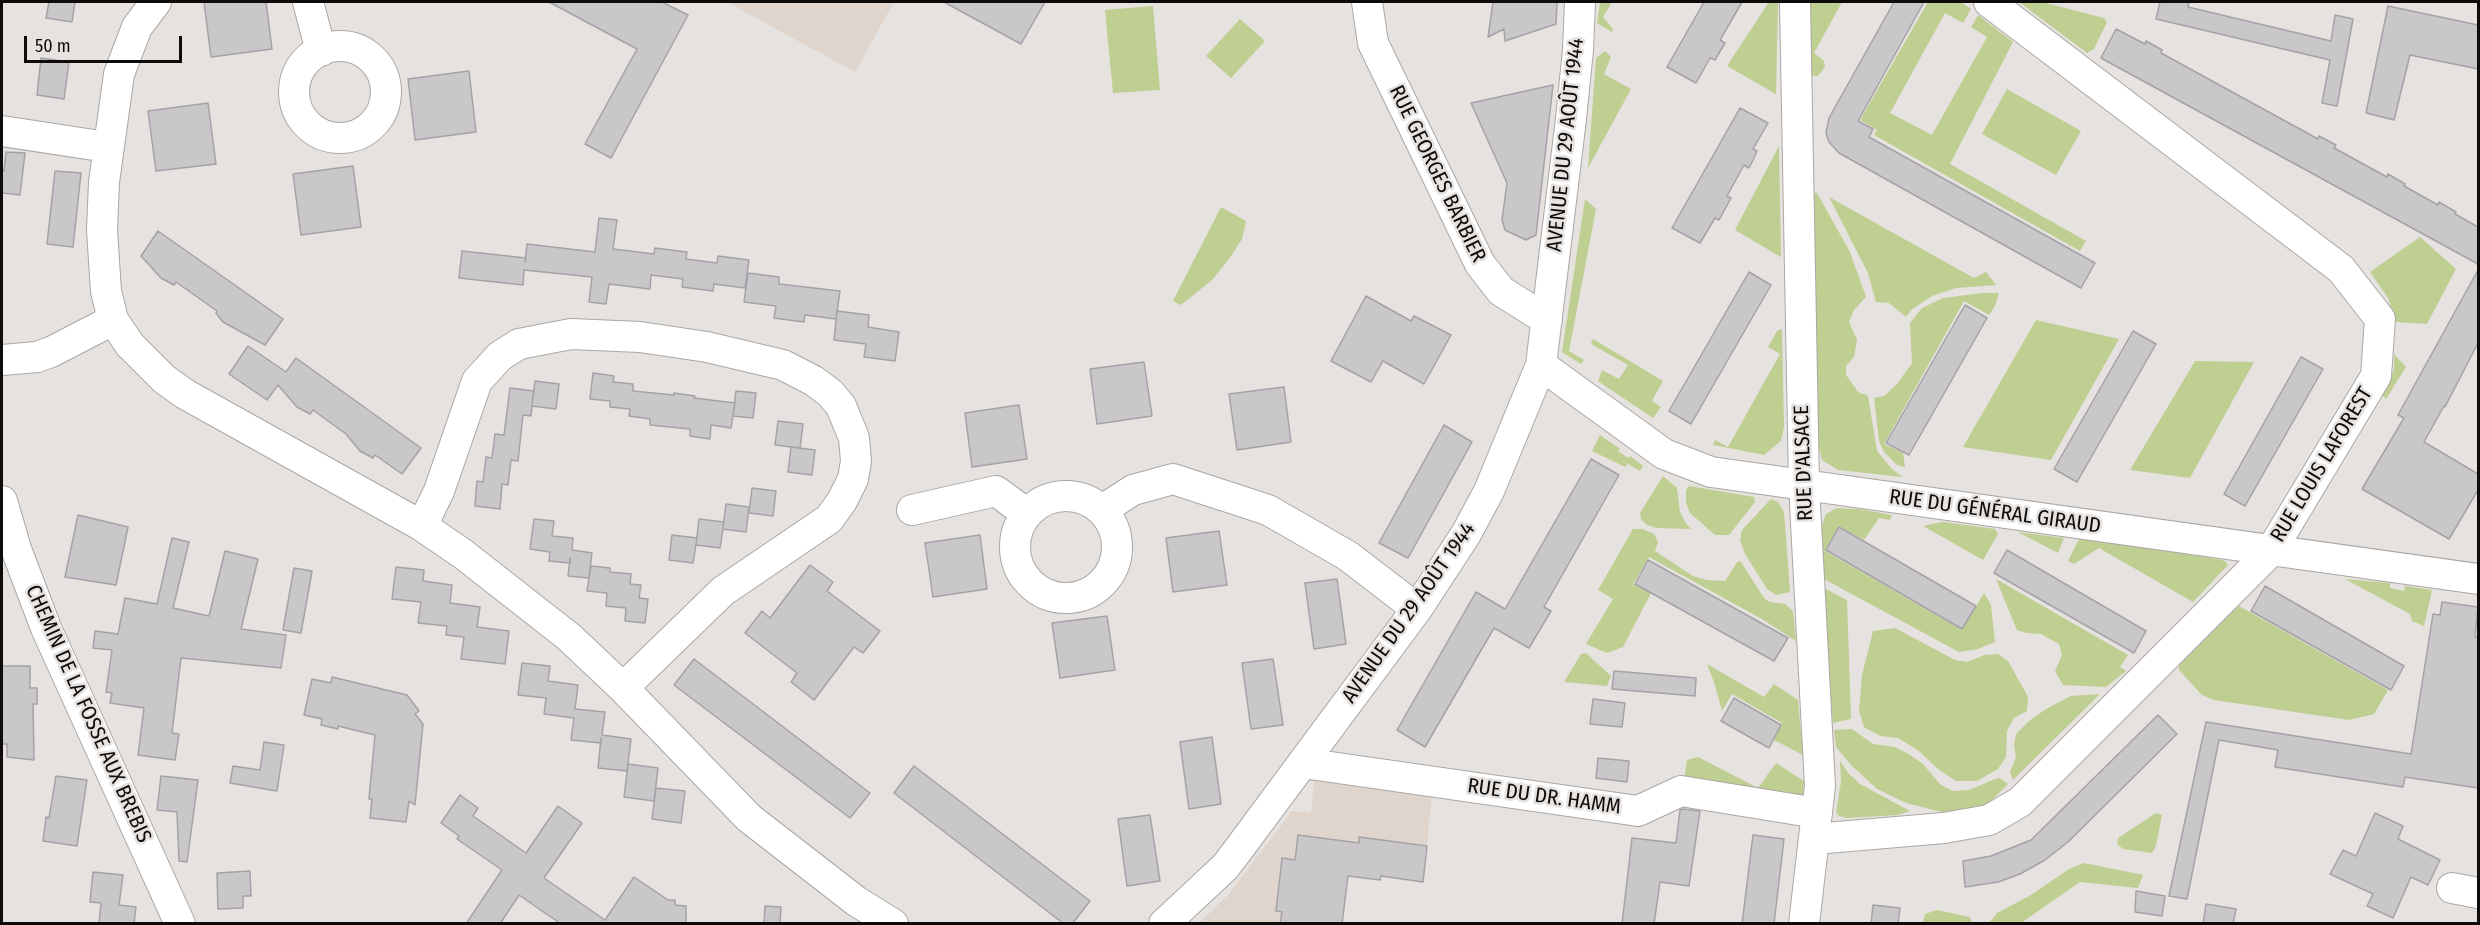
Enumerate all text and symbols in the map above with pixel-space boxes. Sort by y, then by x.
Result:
scale bar [27,24,184,62]
text: 50 m [35,35,71,57]
street label: AVENUE DU 29 AOÛT 1944 [1542,37,1590,253]
street label: RUE GEORGES BARBIER [1383,81,1491,267]
street label: RUE LOUIS LAFOREST [2266,383,2378,547]
street label: RUE D'ALSACE [1789,405,1819,521]
street label: RUE DU GÉNÉRAL GIRAUD [1888,485,2102,539]
street label: AVENUE DU 29 AOÛT 1944 [1337,518,1481,708]
street label: CHEMIN DE LA FOSSE AUX BREBIS [20,581,156,847]
street label: RUE DU DR. HAMM [1466,774,1622,820]

